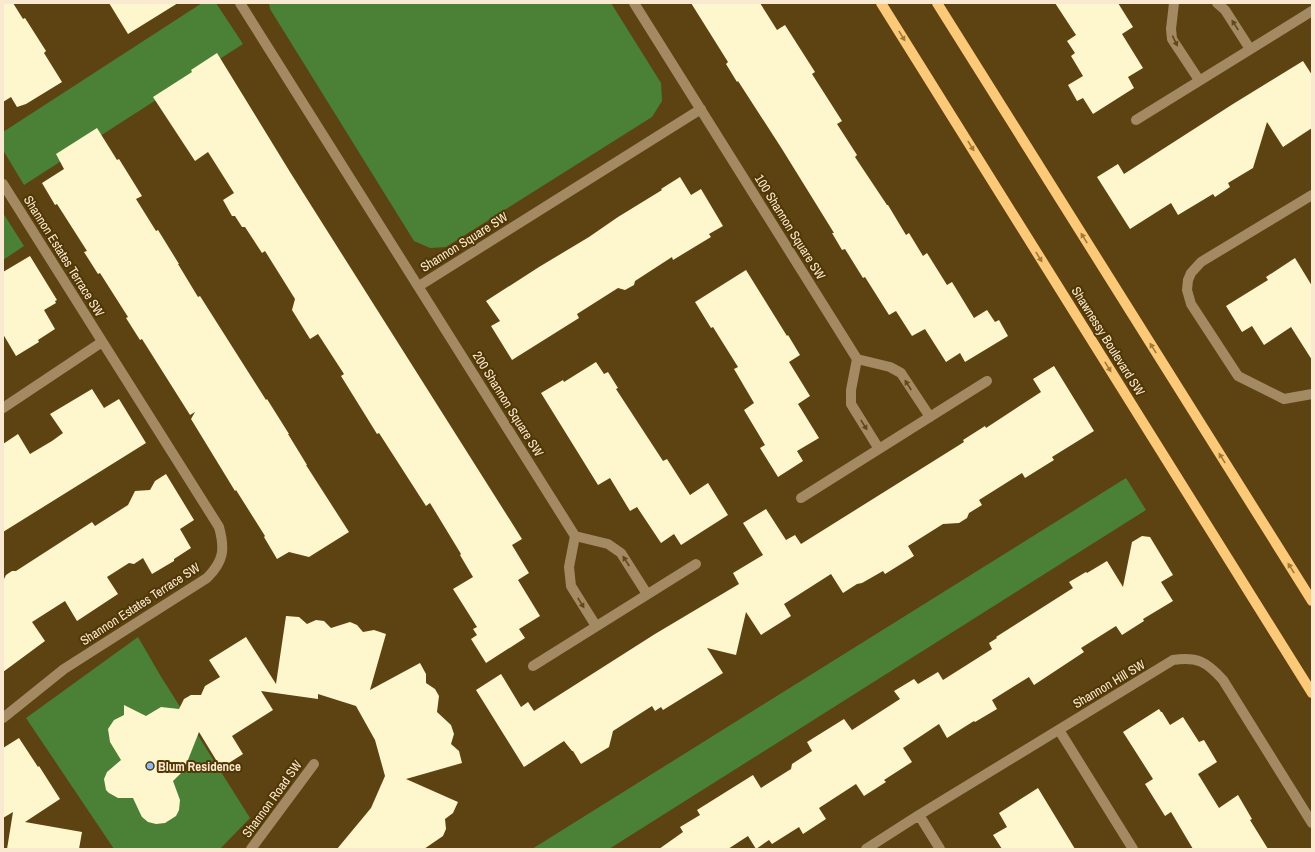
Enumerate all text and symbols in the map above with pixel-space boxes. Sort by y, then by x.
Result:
one-way arrow [1231,19,1238,31]
one-way arrow [898,30,905,42]
one-way arrow [1172,35,1178,47]
one-way arrow [967,140,974,152]
street label: 100 Shannon Square SW [751,171,829,283]
street label: Shannon Estates Terrace SW [20,192,108,320]
street label: Shannon Square SW [417,208,511,276]
one-way arrow [1080,233,1088,243]
one-way arrow [1036,251,1043,263]
street label: Shawnessy Boulevard SW [1068,283,1148,399]
one-way arrow [1149,343,1157,353]
street label: 200 Shannon Square SW [469,348,547,460]
one-way arrow [1104,362,1112,372]
one-way arrow [904,379,912,390]
one-way arrow [860,419,867,430]
one-way arrow [1218,453,1226,463]
one-way arrow [622,556,630,566]
street label: Shannon Estates Terrace SW [77,559,203,649]
one-way arrow [1288,562,1295,574]
one-way arrow [578,597,585,609]
street label: Shannon Hill SW [1070,656,1148,712]
street label: Shannon Road SW [238,757,306,841]
place label: Blum Residence [158,758,241,775]
marker: Blum Residence [145,761,155,771]

